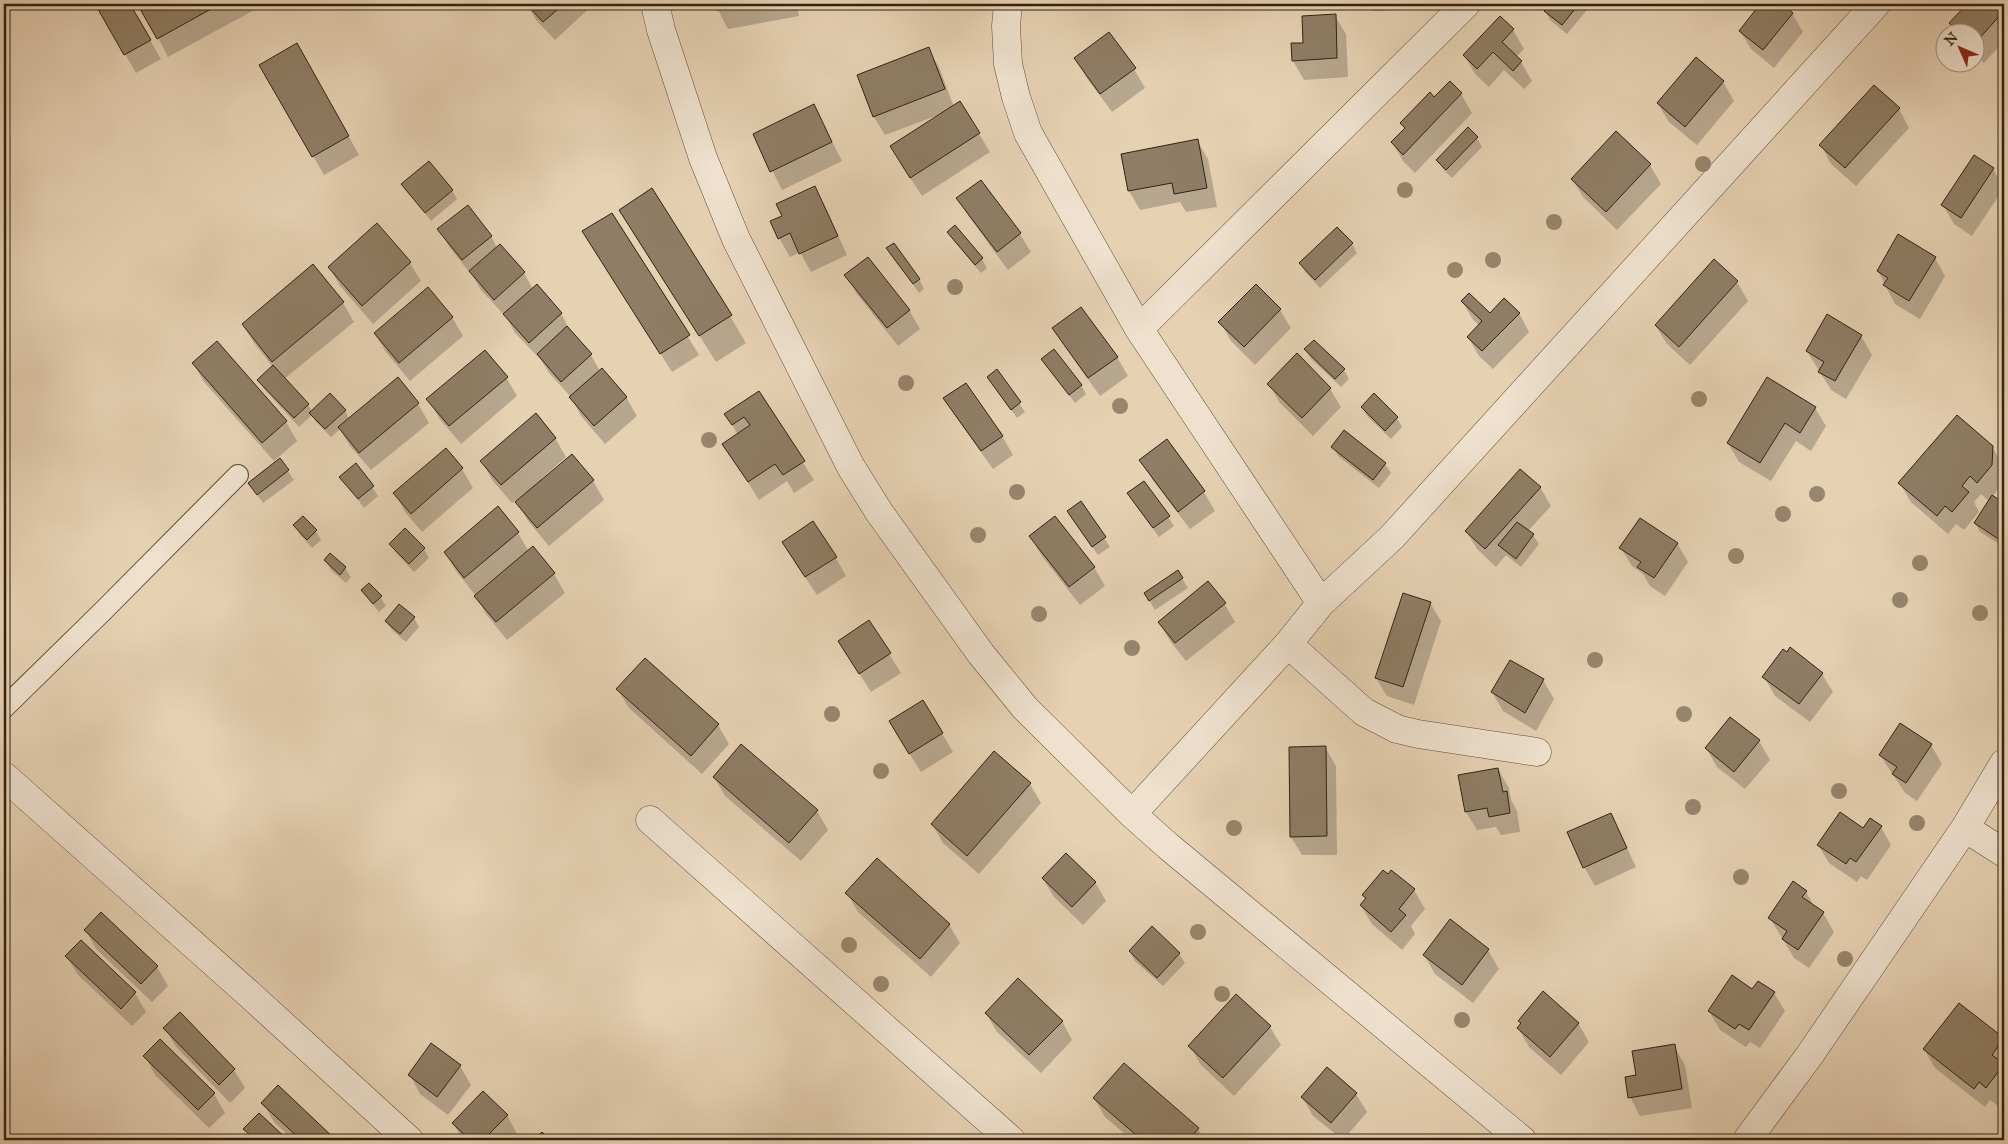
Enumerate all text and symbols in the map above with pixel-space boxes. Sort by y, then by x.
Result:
north arrow [1936,22,1986,72]
text: N [1941,29,1961,49]

